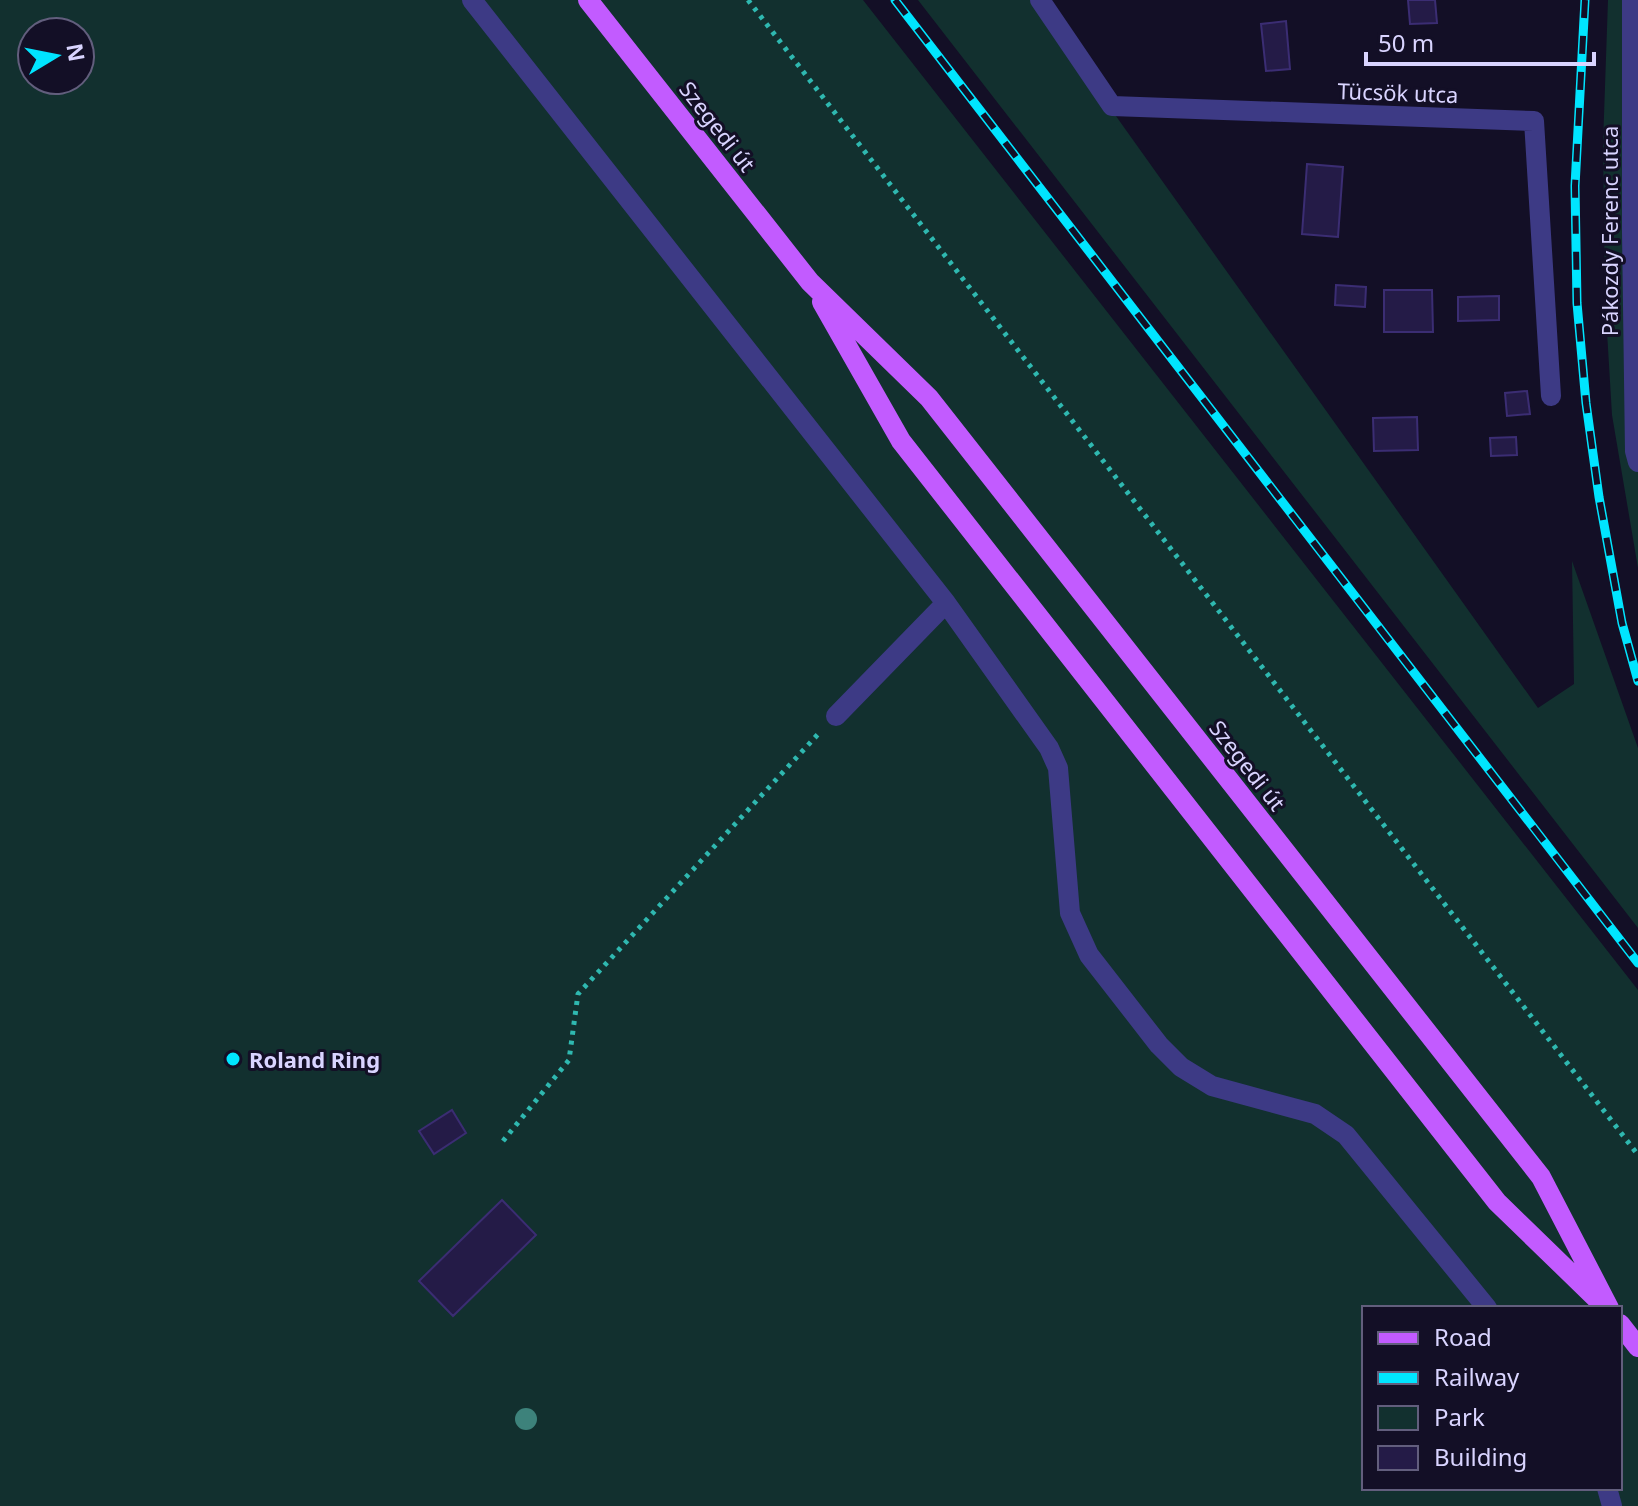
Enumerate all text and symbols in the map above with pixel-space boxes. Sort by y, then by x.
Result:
north arrow [16,16,96,96]
scale bar [1366,16,1594,66]
text: 50 m [1378,26,1434,59]
text: N [60,41,93,64]
street label: Szegedi út [673,75,763,178]
street label: Tücsök utca [1337,75,1459,109]
street label: Pákozdy Ferenc utca [1594,126,1624,336]
street label: Szegedi út [1203,714,1293,817]
place label: Roland Ring [249,1044,380,1074]
marker: Roland Ring [224,1050,242,1068]
legend [1362,1306,1622,1490]
text: Road [1434,1320,1492,1353]
text: Railway [1434,1360,1520,1393]
text: Park [1434,1400,1485,1433]
text: Building [1434,1440,1527,1473]

